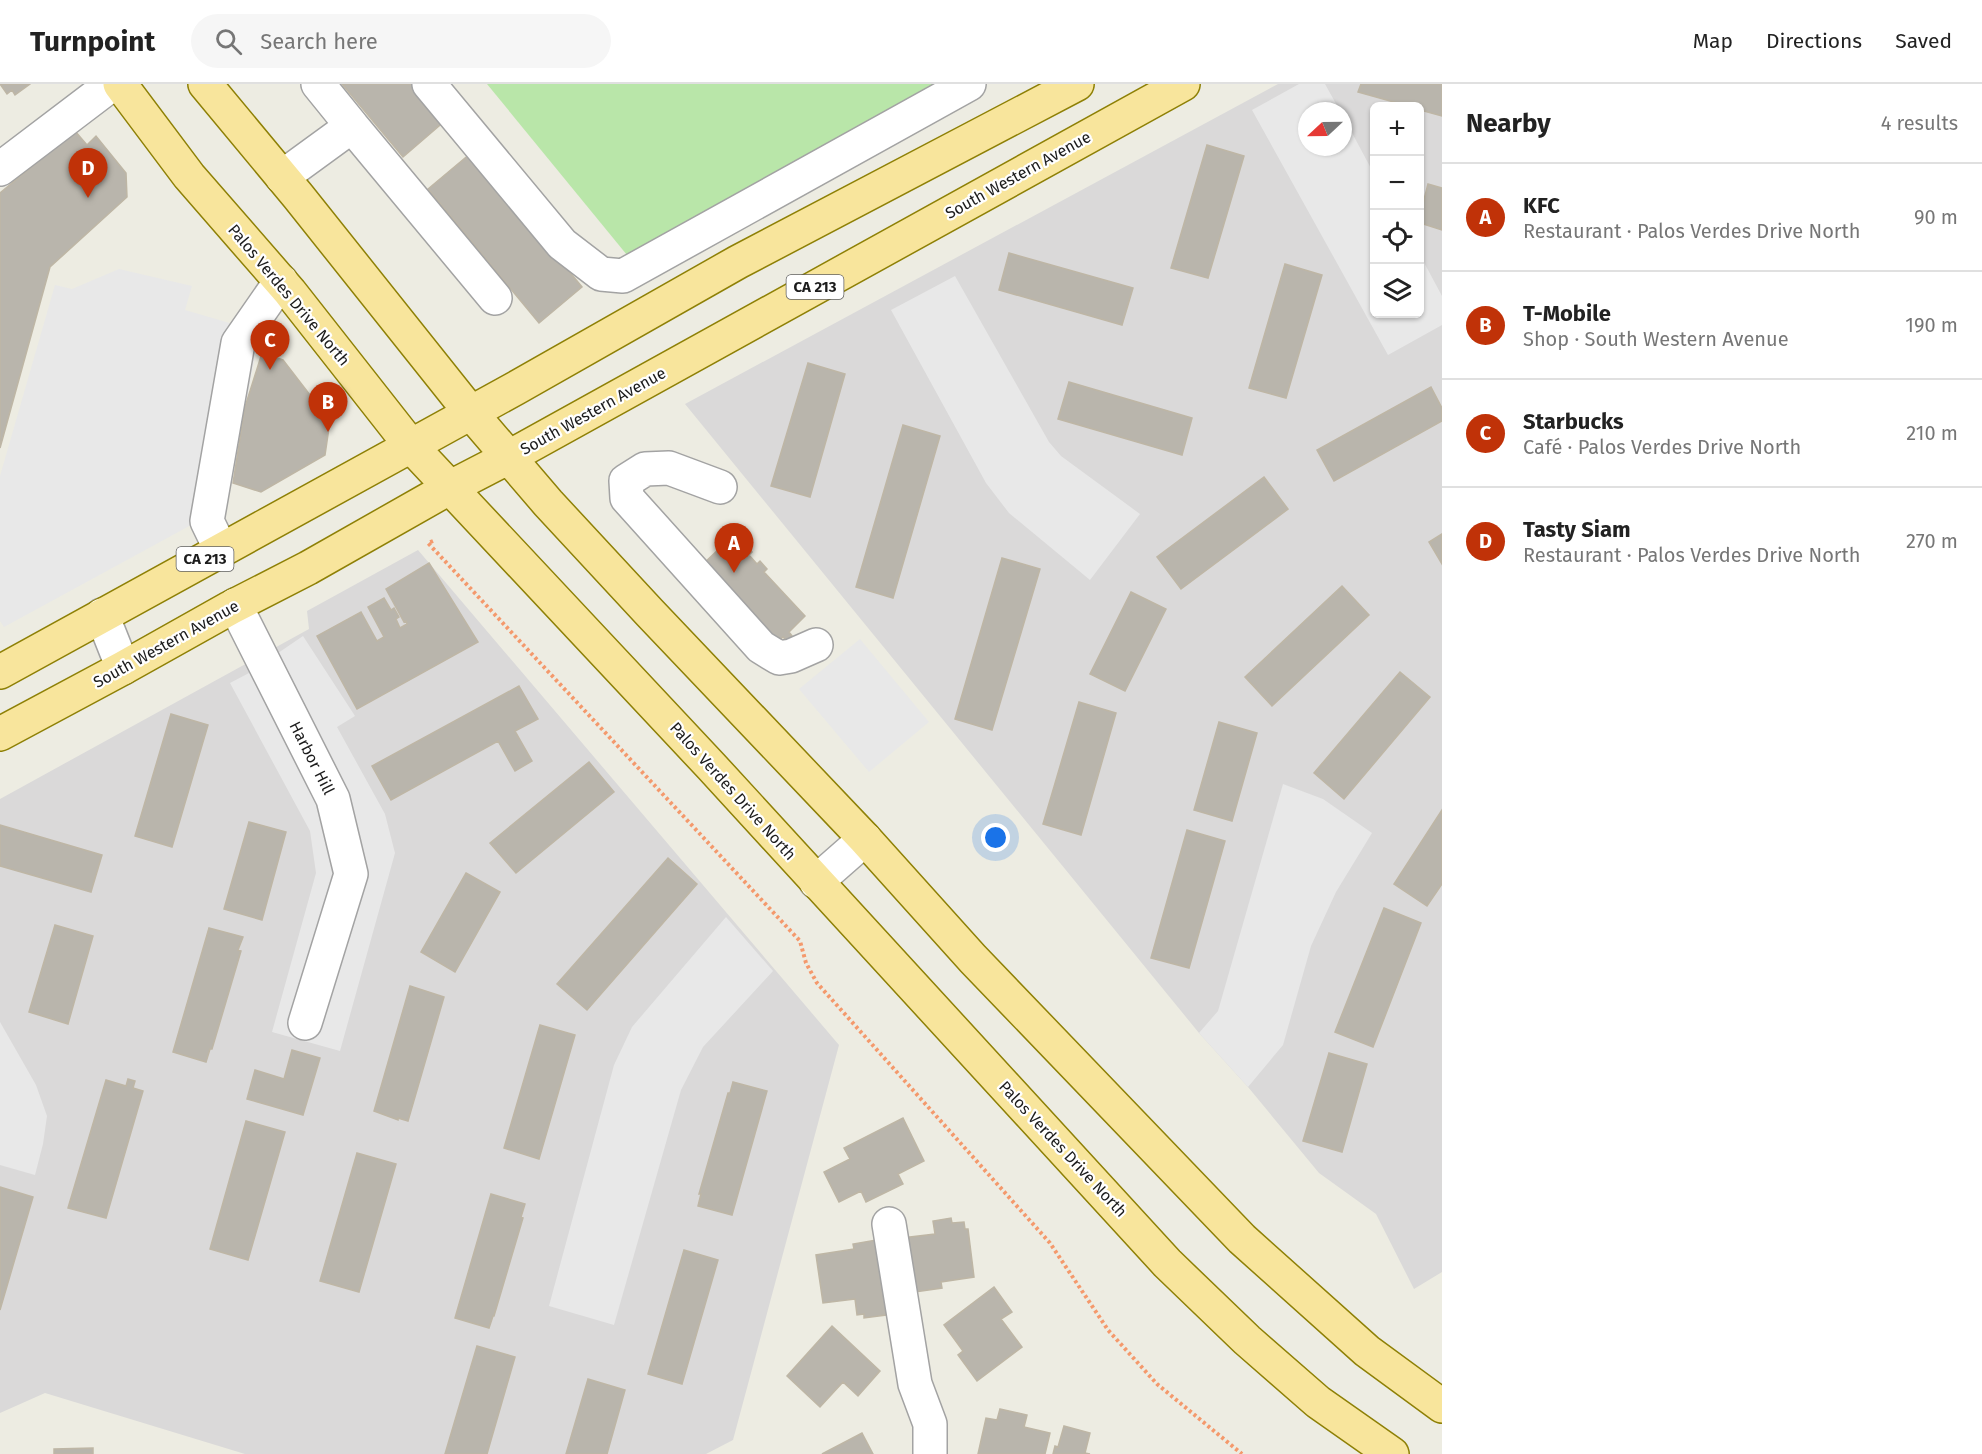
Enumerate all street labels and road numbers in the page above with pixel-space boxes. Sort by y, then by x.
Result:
street label: South Western Avenue [942,127,1094,223]
street label: Palos Verdes Drive North [224,220,354,370]
road number: CA 213 [786,275,844,299]
street label: South Western Avenue [517,363,669,459]
road number: CA 213 [176,547,234,571]
street label: South Western Avenue [90,596,242,692]
street label: Harbor Hill [285,718,339,798]
street label: Palos Verdes Drive North [666,718,800,864]
street label: Palos Verdes Drive North [995,1077,1131,1221]

